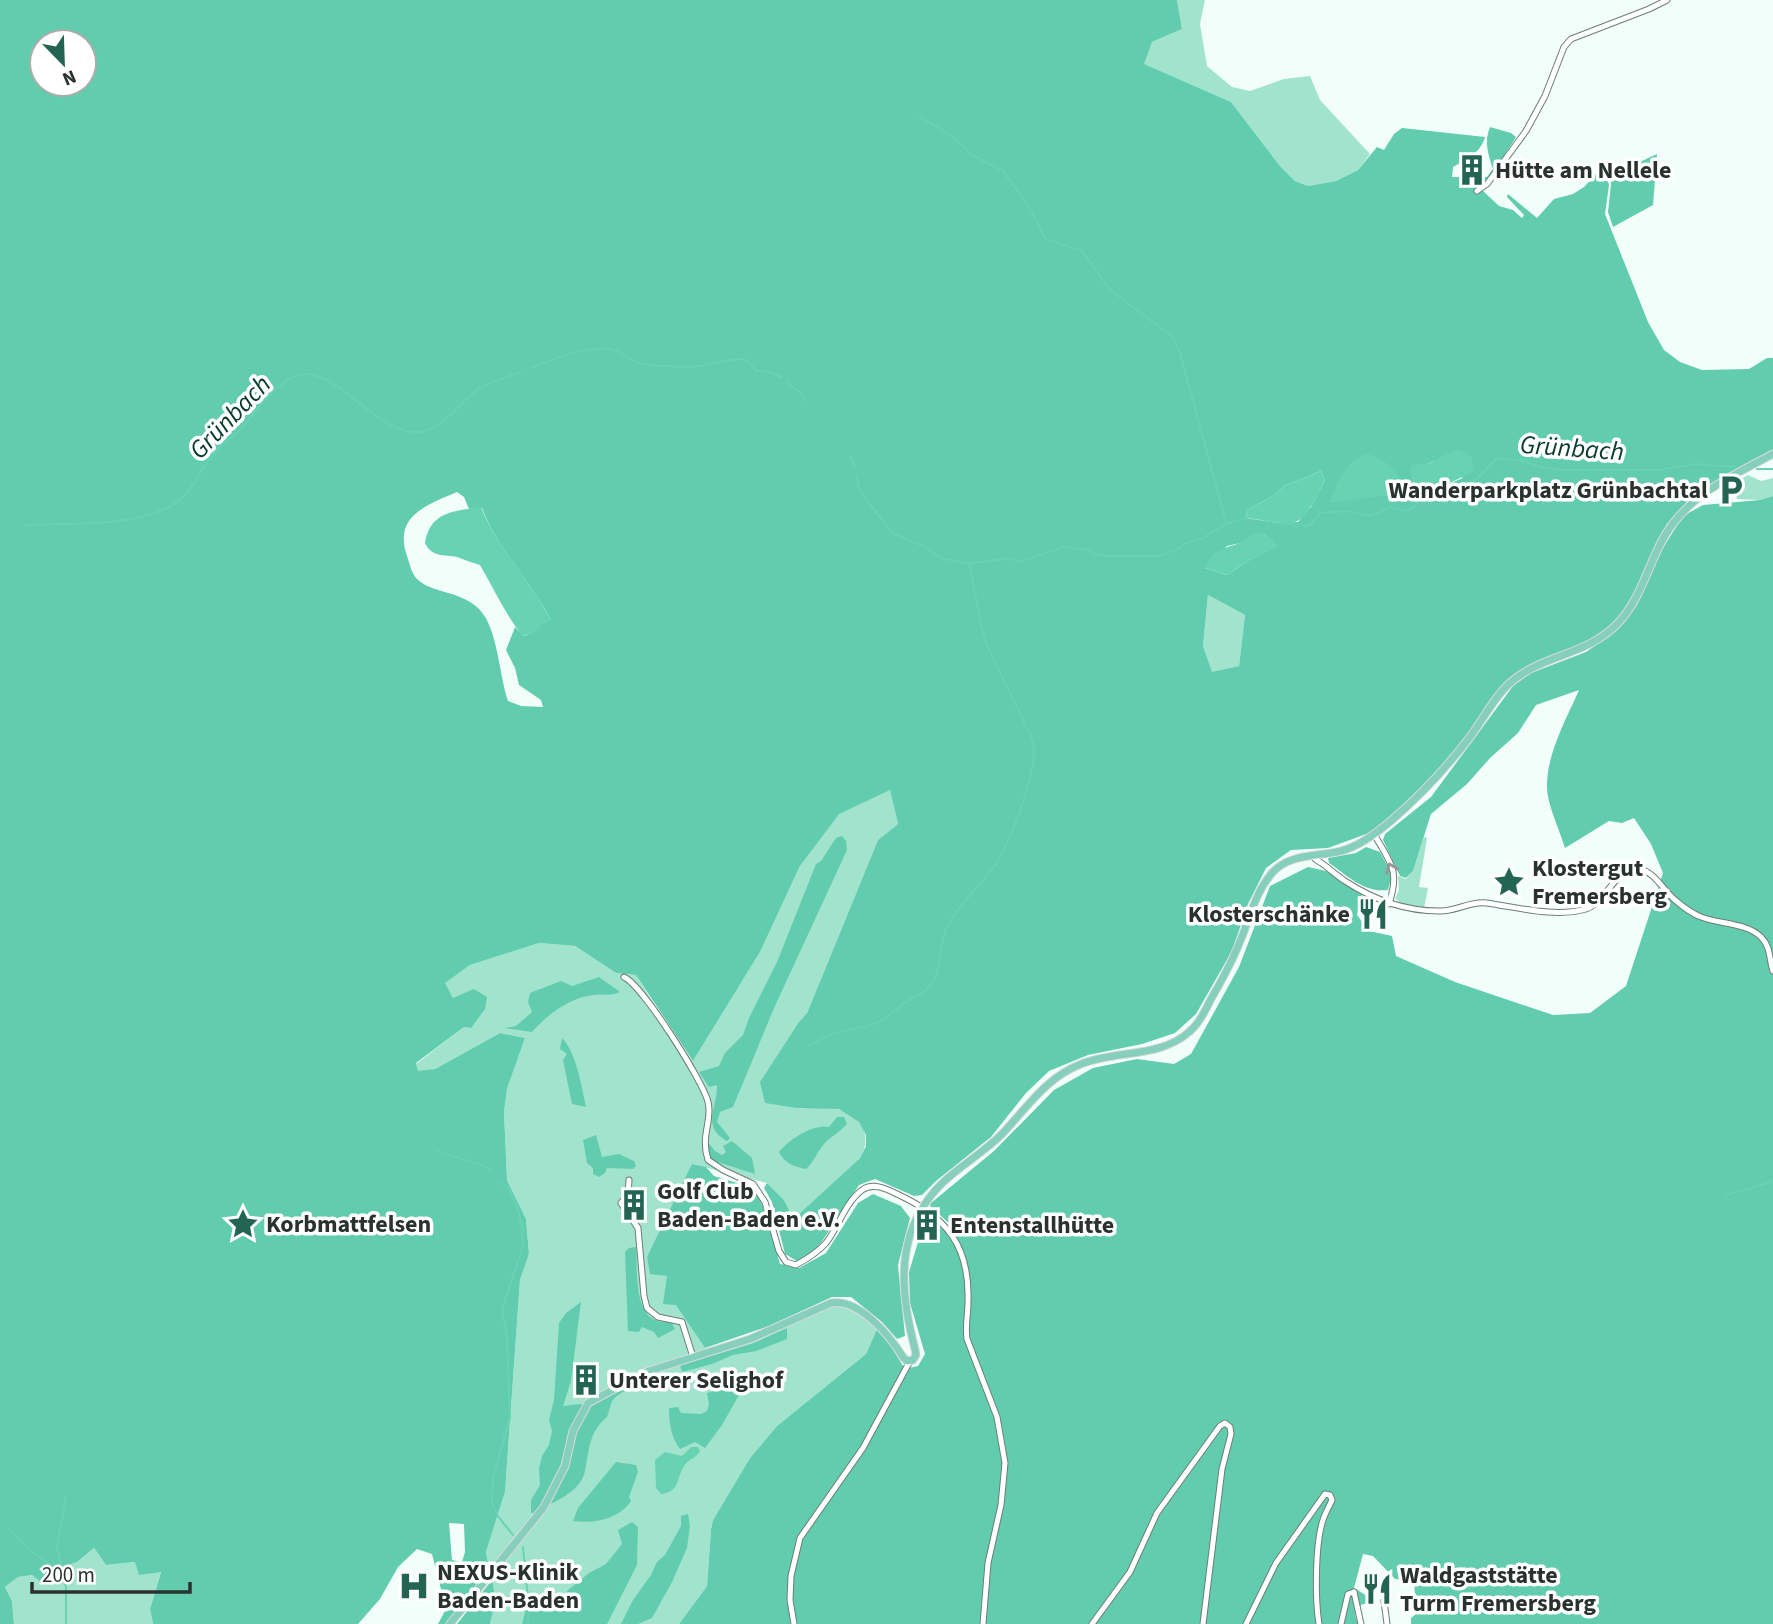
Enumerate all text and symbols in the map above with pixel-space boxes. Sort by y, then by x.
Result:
north arrow [28,28,98,98]
text: N [58,62,80,92]
building icon: Hütte am Nellele [1455,153,1489,187]
place label: Hütte am Nellele [1495,153,1671,188]
water label: Grünbach [181,367,279,467]
water label: Grünbach [1519,426,1625,470]
place label: Wanderparkplatz Grünbachtal [1388,473,1708,508]
parking icon: Wanderparkplatz Grünbachtal [1714,473,1748,507]
place label: Klostergut Fremersberg [1532,851,1667,914]
one-way arrow [1385,863,1399,875]
place icon: Klostergut Fremersberg [1492,865,1526,899]
place label: Klosterschänke [1188,897,1350,932]
restaurant icon: Klosterschänke [1356,897,1390,931]
place label: Golf Club Baden-Baden e.V. [657,1174,840,1237]
building icon: Golf Club Baden-Baden e.V. [617,1188,651,1222]
place icon: Korbmattfelsen [226,1207,260,1241]
place label: Korbmattfelsen [266,1207,431,1242]
building icon: Entenstallhütte [910,1208,944,1242]
place label: Entenstallhütte [950,1208,1114,1243]
building icon: Unterer Selighof [569,1363,603,1397]
place label: Unterer Selighof [609,1363,784,1398]
scale bar [32,1550,189,1594]
place label: NEXUS-Klinik Baden-Baden [437,1555,580,1618]
place label: Waldgaststätte Turm Fremersberg [1400,1558,1596,1621]
text: 200 m [42,1560,95,1590]
hospital icon: NEXUS-Klinik Baden-Baden [397,1569,431,1603]
restaurant icon: Waldgaststätte Turm Fremersberg [1360,1572,1394,1606]

